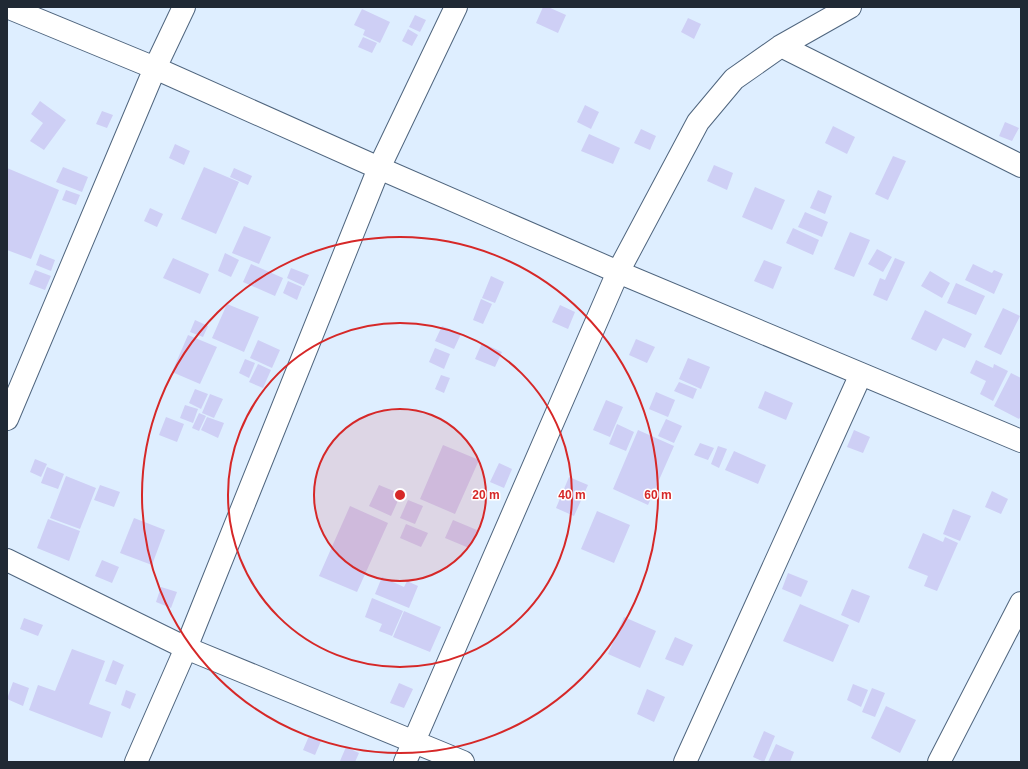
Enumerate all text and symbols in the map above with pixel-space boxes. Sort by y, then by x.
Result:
centre of rings [393,488,407,502]
text: 20 m [472,488,500,502]
text: 40 m [558,488,586,502]
text: 60 m [644,488,672,502]

